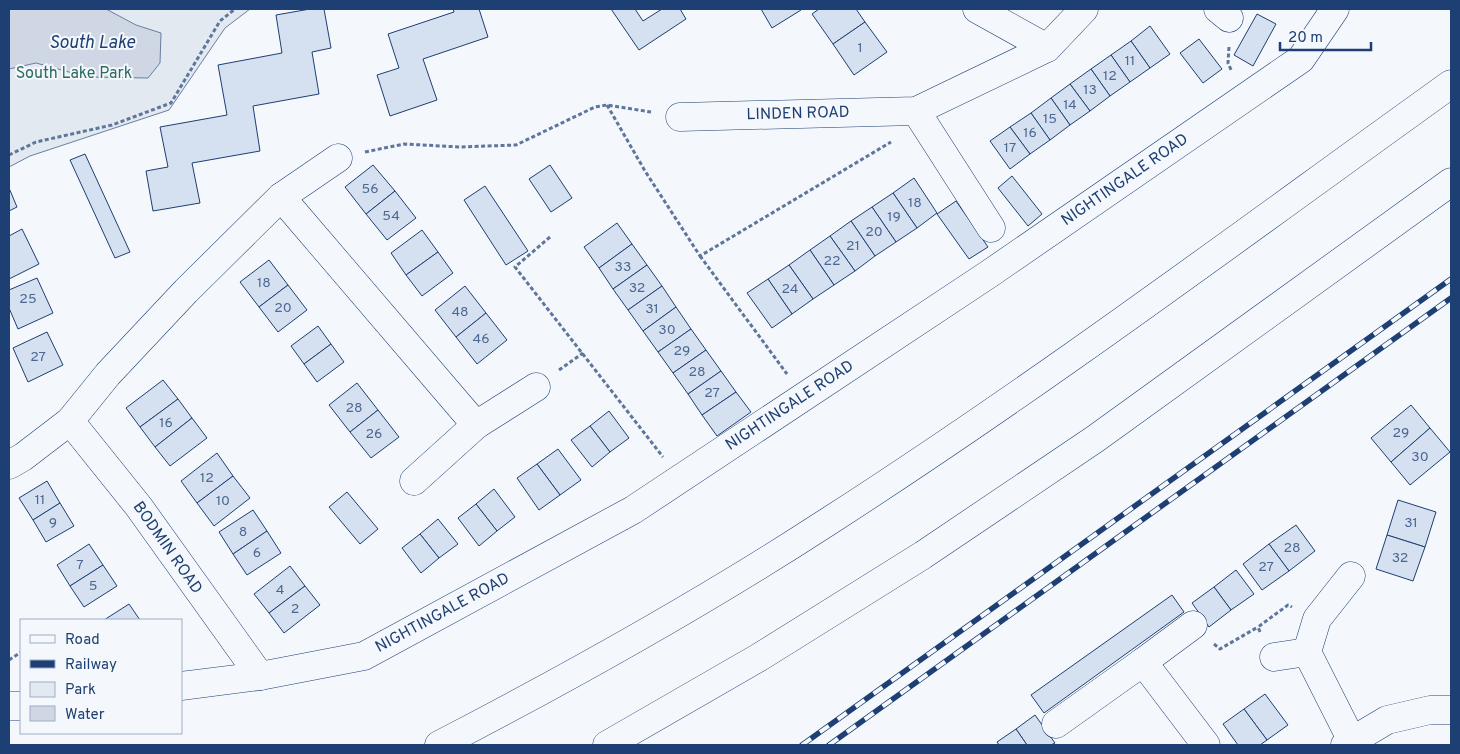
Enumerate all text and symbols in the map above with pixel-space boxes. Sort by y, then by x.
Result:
scale bar [1280,20,1371,52]
text: 20 m [1288,29,1323,48]
water label: South Lake [49,32,136,55]
house number: 1 [857,40,863,57]
house number: 11 [1125,53,1135,70]
park label: South Lake Park [16,64,132,84]
house number: 12 [1103,68,1117,85]
house number: 13 [1083,82,1097,99]
house number: 14 [1063,97,1077,114]
street label: LINDEN ROAD [746,103,850,125]
house number: 15 [1043,111,1057,128]
house number: 16 [1023,125,1037,142]
street label: NIGHTINGALE ROAD [1058,130,1192,231]
house number: 17 [1004,140,1016,157]
house number: 56 [361,181,379,198]
house number: 18 [908,195,922,212]
house number: 54 [382,208,400,225]
house number: 19 [887,209,901,226]
house number: 20 [865,224,883,241]
house number: 21 [846,238,860,255]
house number: 22 [823,253,841,270]
house number: 33 [615,259,631,276]
house number: 18 [257,275,271,292]
house number: 32 [629,280,645,297]
house number: 24 [781,281,799,298]
house number: 25 [19,291,37,308]
house number: 20 [274,300,292,317]
house number: 31 [645,301,659,318]
house number: 48 [451,304,469,321]
house number: 30 [658,322,676,339]
house number: 46 [472,331,490,348]
house number: 29 [674,343,690,360]
house number: 27 [30,349,46,366]
street label: NIGHTINGALE ROAD [722,356,858,456]
house number: 28 [688,364,706,381]
house number: 27 [704,385,720,402]
house number: 28 [345,400,363,417]
house number: 16 [159,415,173,432]
house number: 29 [1393,425,1409,442]
house number: 26 [366,426,382,443]
house number: 30 [1411,449,1429,466]
house number: 12 [200,470,214,487]
house number: 11 [35,492,45,509]
house number: 10 [216,493,230,510]
street label: BODMIN ROAD [128,498,206,598]
house number: 9 [49,515,57,532]
house number: 31 [1404,515,1418,532]
house number: 8 [239,524,247,541]
house number: 28 [1283,540,1301,557]
house number: 6 [253,545,261,562]
house number: 32 [1392,550,1408,567]
house number: 7 [76,557,84,574]
house number: 27 [1258,559,1274,576]
street label: NIGHTINGALE ROAD [372,569,513,658]
house number: 5 [89,578,97,595]
house number: 4 [276,582,284,599]
house number: 2 [291,601,299,618]
legend [20,619,182,734]
text: Road [65,631,100,650]
text: Railway [65,656,117,675]
text: Park [65,681,96,700]
text: Water [65,706,105,725]

